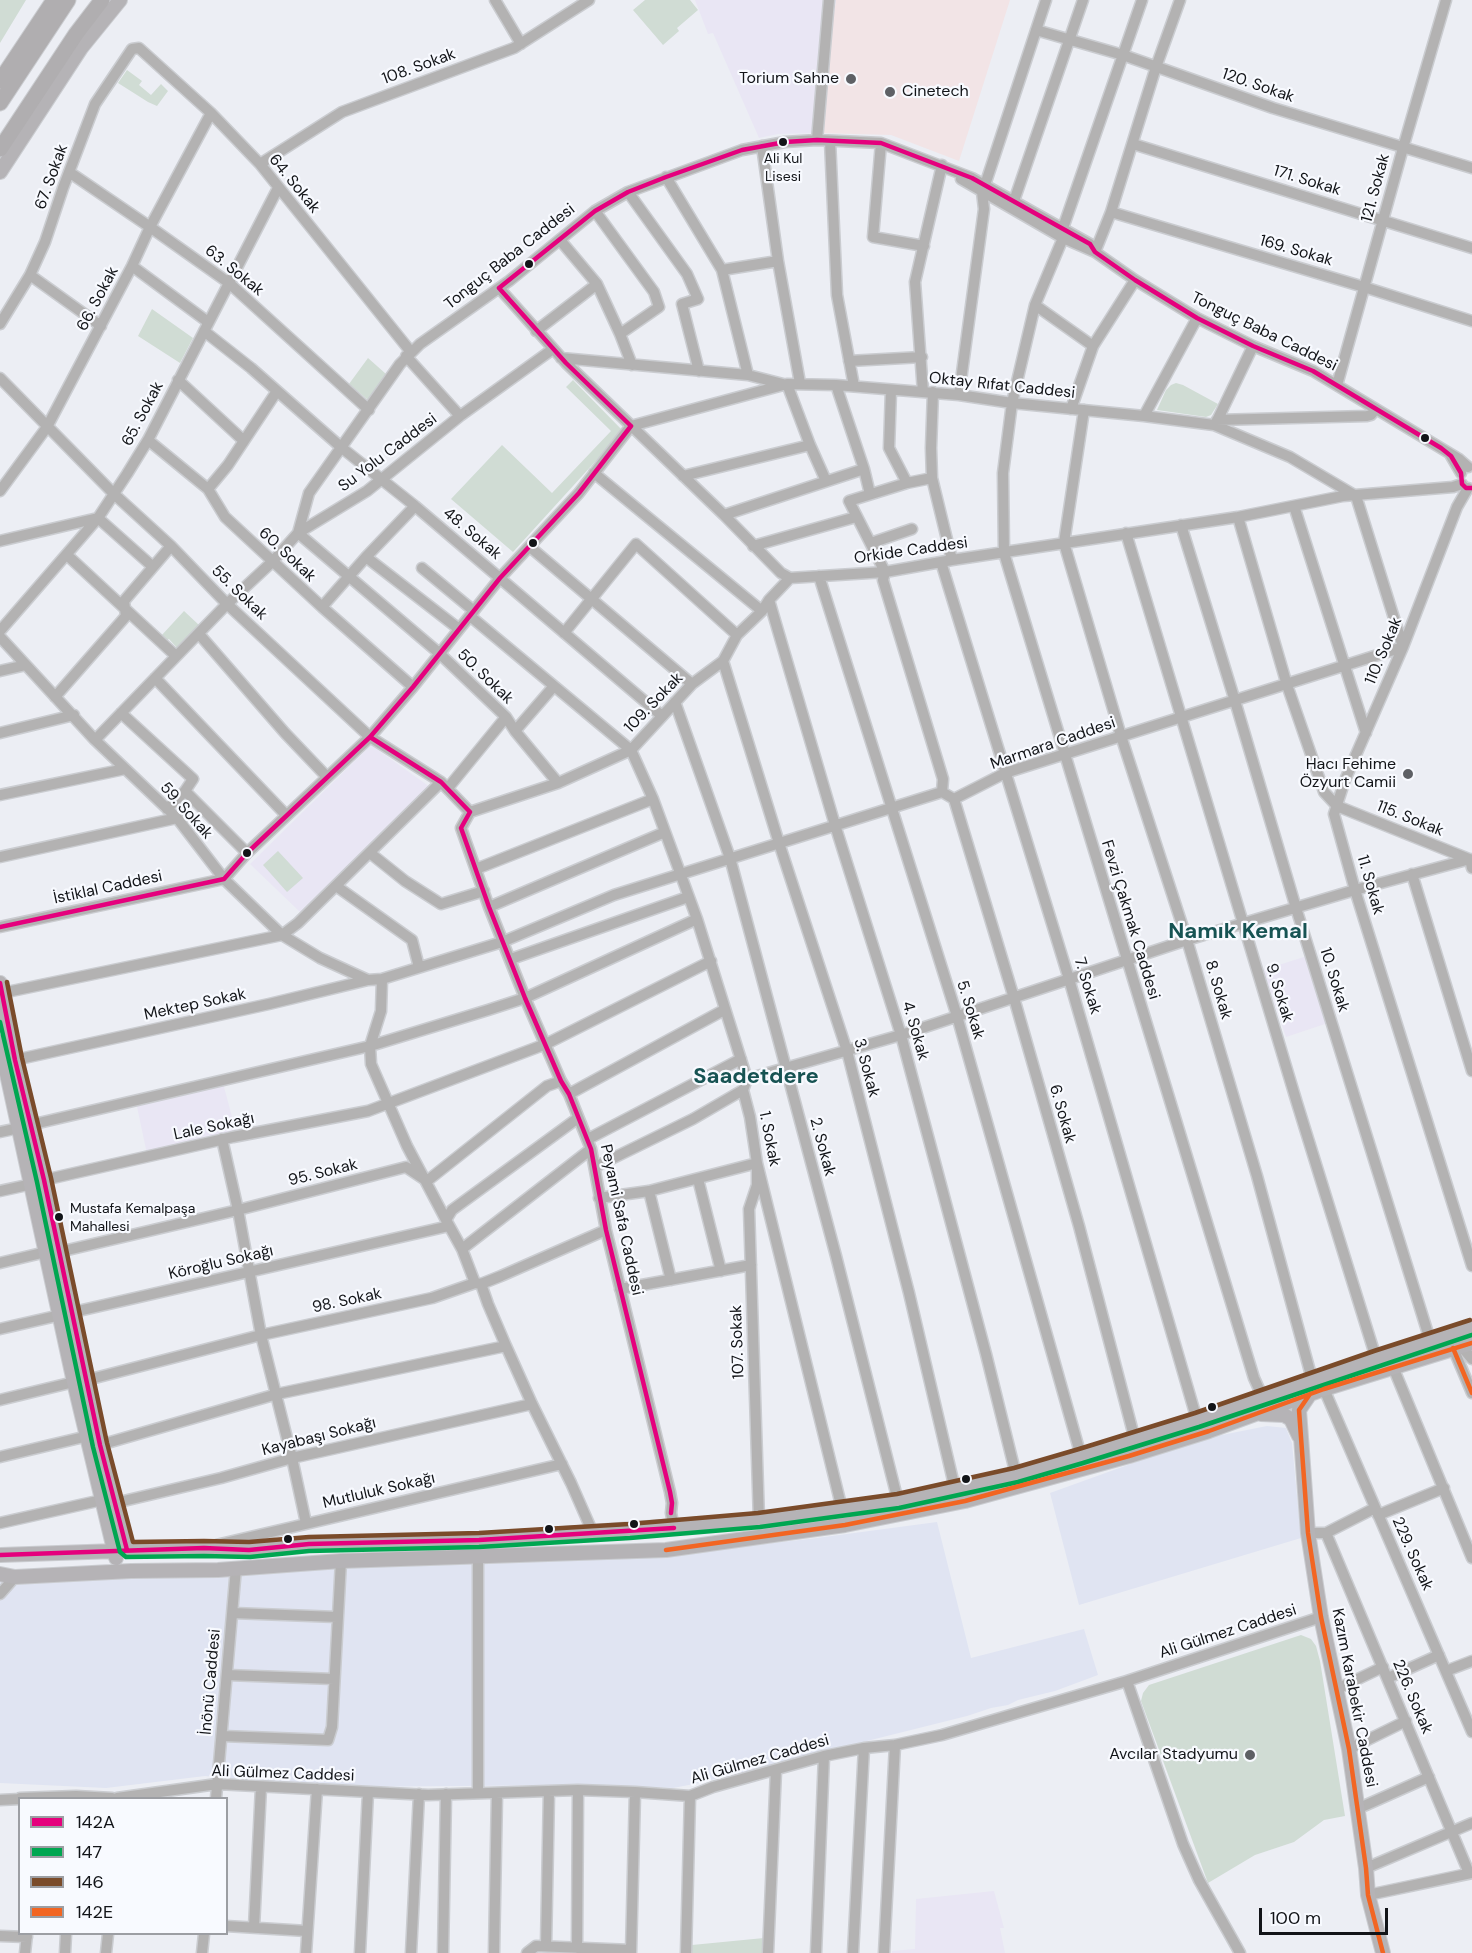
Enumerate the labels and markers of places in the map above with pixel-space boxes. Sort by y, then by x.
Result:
place label: Torium Sahne [739,69,839,89]
marker: Torium Sahne [844,72,858,86]
place label: Cinetech [902,82,969,102]
marker: Cinetech [883,85,897,99]
marker: Ali Kul Lisesi [777,136,789,148]
place label: Ali Kul Lisesi [764,151,802,184]
unlabelled marker [523,258,535,270]
unlabelled marker [1419,432,1431,444]
unlabelled marker [527,537,539,549]
place label: Hacı Fehime Özyurt Camii [1300,755,1396,793]
marker: Hacı Fehime Özyurt Camii [1401,767,1415,781]
unlabelled marker [241,847,253,859]
place label: Mustafa Kemalpaşa Mahallesi [70,1201,195,1234]
marker: Mustafa Kemalpaşa Mahallesi [53,1211,65,1223]
unlabelled marker [1206,1401,1218,1413]
unlabelled marker [960,1473,972,1485]
unlabelled marker [628,1518,640,1530]
unlabelled marker [543,1523,555,1535]
unlabelled marker [282,1533,294,1545]
place label: Avcılar Stadyumu [1109,1745,1238,1765]
marker: Avcılar Stadyumu [1243,1748,1257,1762]

